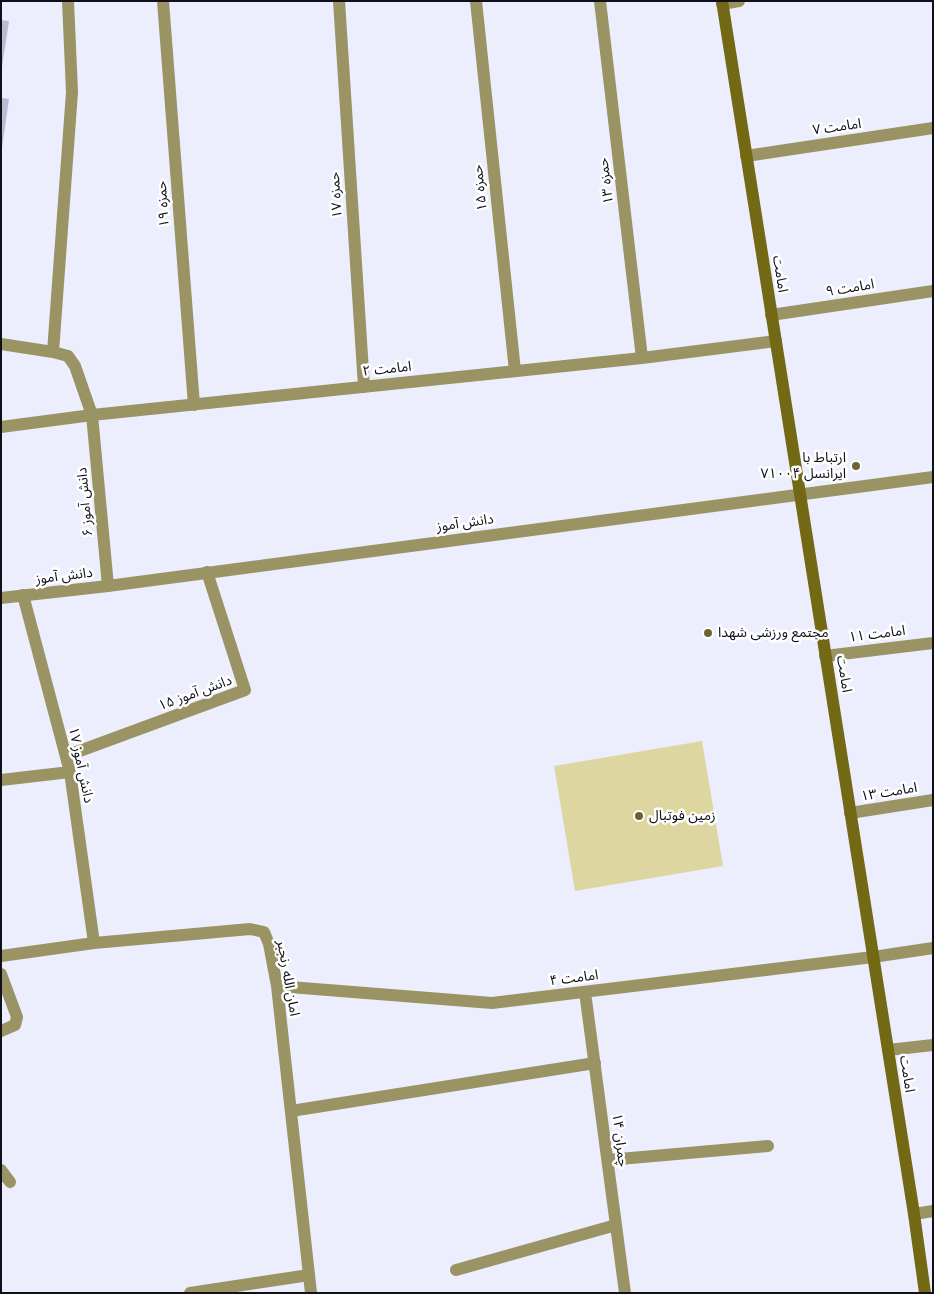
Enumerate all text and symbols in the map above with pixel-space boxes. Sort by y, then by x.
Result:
street label: امامت ۷ [812,115,862,139]
street label: حمزه ۱۳ [595,157,617,205]
street label: حمزه ۱۵ [469,164,491,212]
street label: حمزه ۱۷ [326,171,346,219]
street label: حمزه ۱۹ [153,180,173,228]
street label: امامت [769,254,791,294]
street label: امامت ۹ [824,276,876,300]
street label: امامت ۲ [362,358,412,380]
place label: ارتباط با ایرانسل ۷۱۰۰۴ [760,450,846,482]
marker: ارتباط با ایرانسل ۷۱۰۰۴ [850,460,862,472]
street label: دانش آموز ۶ [74,467,96,537]
street label: دانش آموز [435,511,495,535]
street label: دانش آموز [34,564,94,588]
street label: امامت ۱۱ [848,622,906,646]
place label: مجتمع ورزشی شهدا [718,625,829,641]
marker: مجتمع ورزشی شهدا [702,627,714,639]
street label: امامت [833,654,855,694]
street label: دانش آموز ۱۵ [156,672,234,714]
street label: دانش آموز ۱۷ [65,725,97,805]
street label: امامت ۱۳ [859,779,919,805]
place label: زمین فوتبال [649,808,716,824]
marker: زمین فوتبال [633,810,645,822]
street label: امان الله رنجبر [273,938,303,1018]
street label: امامت ۴ [549,967,599,989]
street label: امامت [896,1054,918,1094]
street label: چمران ۱۴ [608,1112,632,1168]

